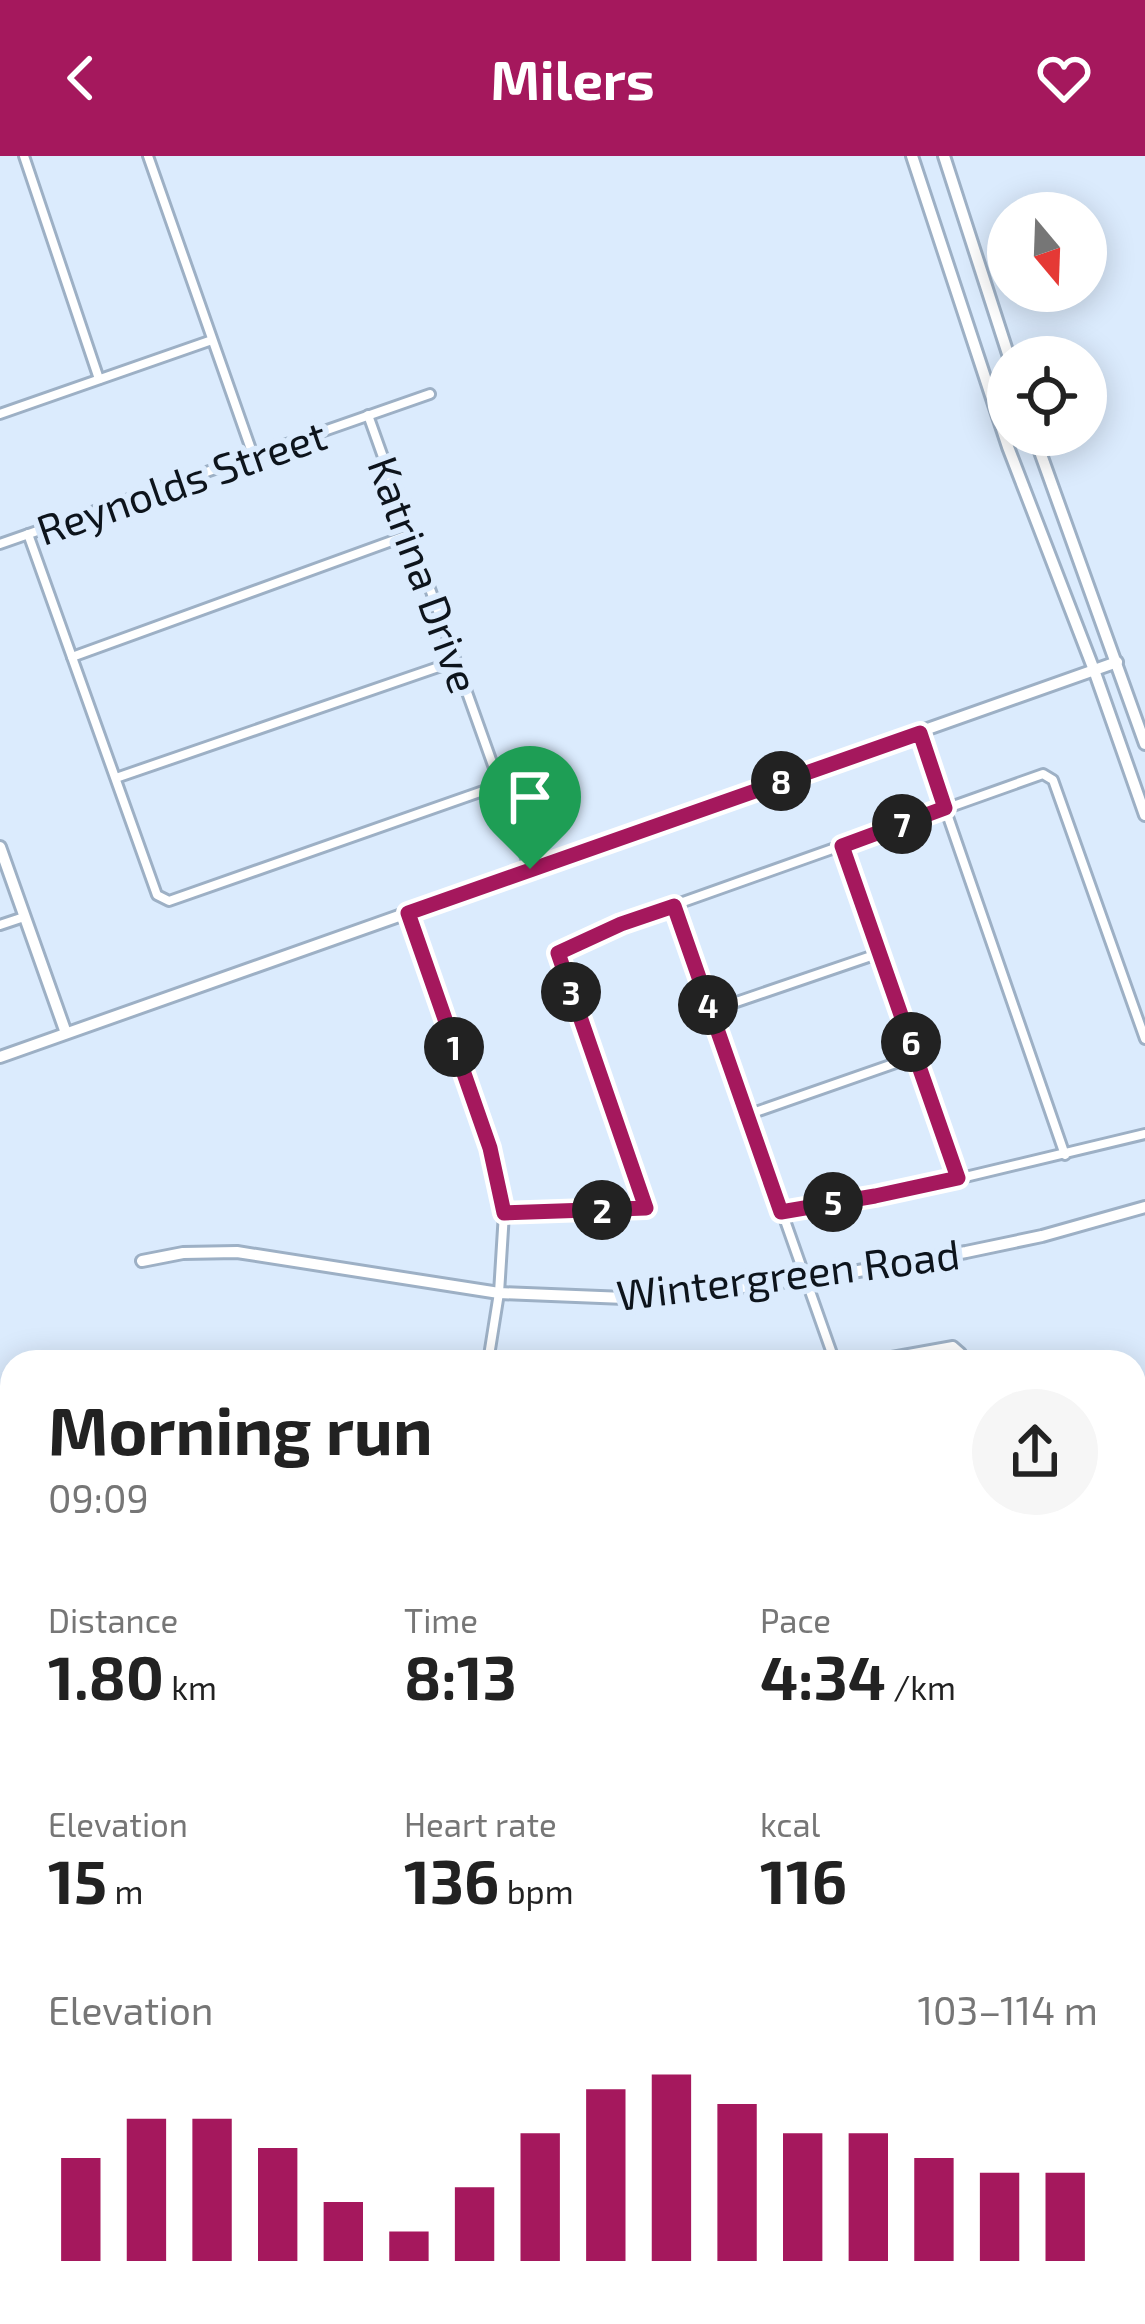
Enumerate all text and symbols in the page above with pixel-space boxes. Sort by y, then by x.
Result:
icon: back [48,45,114,111]
icon: heart [1031,45,1097,111]
text: Milers [490,46,655,111]
north arrow [987,192,1107,312]
map controls [987,192,1107,456]
button: locate [987,336,1107,456]
street label: Reynolds Street [30,408,332,554]
street label: Katrina Drive [359,449,491,699]
pin [479,746,581,869]
pin: 8 [751,751,811,811]
text: 8 [771,761,791,801]
icon: arrive [497,764,563,830]
pin: 7 [872,794,932,854]
text: 7 [893,804,911,844]
pin: 3 [541,962,601,1022]
text: 3 [562,972,580,1012]
pin: 4 [678,975,738,1035]
text: 4 [697,985,719,1025]
pin: 6 [881,1012,941,1072]
pin: 1 [424,1017,484,1077]
text: 6 [901,1022,921,1062]
text: 1 [447,1027,461,1067]
pin: 5 [803,1172,863,1232]
pin: 2 [572,1180,632,1240]
text: 5 [824,1182,842,1222]
text: 2 [592,1190,612,1230]
street label: Wintergreen Road [614,1227,962,1319]
text: Morning run [48,1389,433,1468]
button: share [972,1389,1098,1515]
text: 09:09 [48,1474,149,1521]
text: Distance [48,1600,178,1640]
text: Time [404,1600,478,1640]
text: Pace [760,1600,831,1640]
text: 1.80 [48,1640,164,1712]
text: 8:13 [404,1640,517,1712]
text: 4:34 [760,1640,886,1712]
text: km [164,1667,217,1707]
text: /km [886,1667,956,1707]
text: Elevation [48,1804,188,1844]
text: Heart rate [404,1804,557,1844]
text: kcal [760,1804,820,1844]
text: 15 [48,1844,107,1916]
text: 136 [404,1844,499,1916]
text: 116 [760,1844,847,1916]
text: m [107,1871,143,1911]
text: bpm [499,1871,574,1911]
text: Elevation [48,1986,213,2033]
text: 103–114 m [918,1986,1098,2033]

